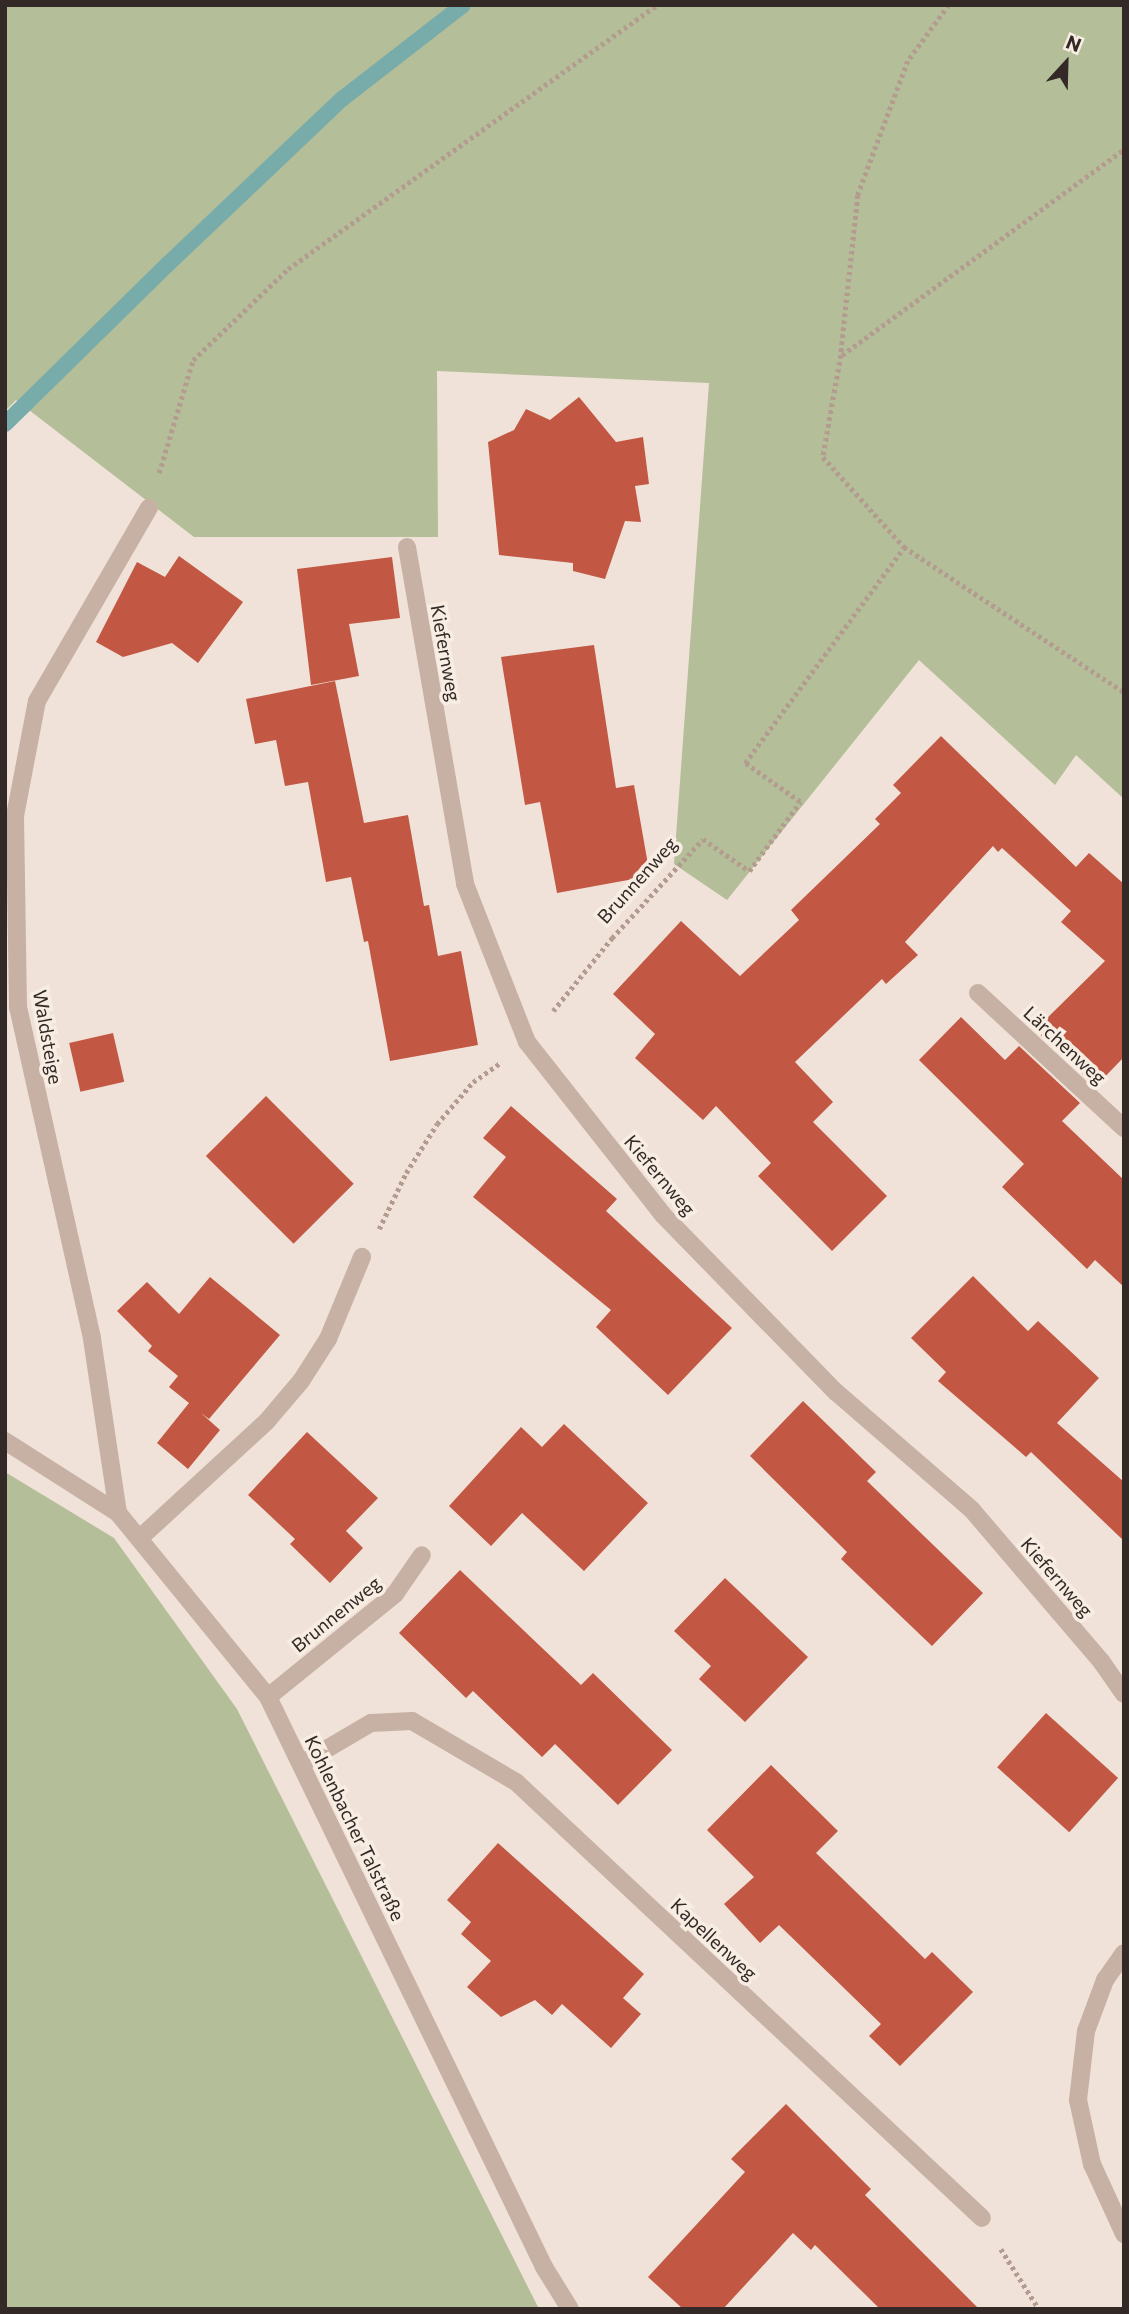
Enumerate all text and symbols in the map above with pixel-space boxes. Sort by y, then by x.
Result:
north arrow [1031,28,1101,98]
text: N [1063,30,1085,56]
street label: Kiefernweg [426,603,466,703]
street label: Brunnenweg [592,832,682,928]
street label: Waldsteige [28,988,68,1086]
street label: Lärchenweg [1019,1001,1111,1089]
street label: Kiefernweg [620,1130,700,1220]
street label: Kiefernweg [1016,1533,1098,1621]
street label: Brunnenweg [287,1571,385,1657]
street label: Kohlenbacher Talstraße [300,1732,410,1924]
street label: Kapellenweg [666,1893,762,1985]

